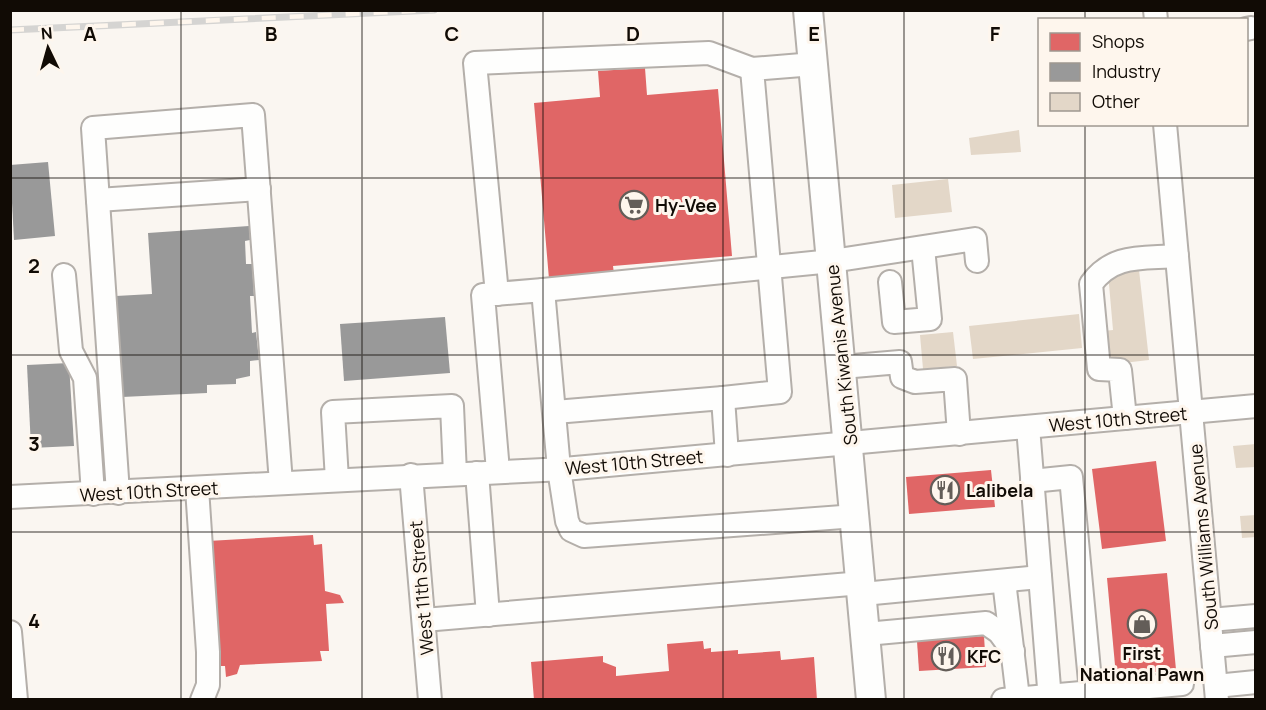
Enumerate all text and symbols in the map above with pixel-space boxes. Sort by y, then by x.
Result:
north arrow [18,18,78,78]
legend [1038,18,1248,126]
text: A [83,20,97,47]
text: B [265,20,278,47]
text: C [445,20,459,47]
text: D [626,20,640,47]
text: E [808,20,820,47]
text: F [990,20,1001,47]
text: N [40,22,53,45]
text: Shops [1092,29,1144,53]
text: Industry [1092,59,1161,83]
text: Other [1092,89,1140,113]
supermarket icon: Hy-Vee [618,189,650,221]
place label: Hy-Vee [655,193,717,217]
text: 2 [28,252,40,279]
street label: South Kiwanis Avenue [820,263,862,447]
street label: West 10th Street [1048,401,1188,437]
text: 3 [28,430,40,457]
street label: South Williams Avenue [1183,443,1223,631]
street label: West 10th Street [564,444,704,480]
restaurant icon: Lalibela [929,474,961,506]
street label: West 10th Street [79,475,219,507]
place label: Lalibela [966,478,1033,502]
street label: West 11th Street [403,520,439,656]
text: 4 [28,607,40,634]
shop icon: First National Pawn [1126,608,1158,640]
restaurant icon: KFC [930,640,962,672]
place label: First National Pawn [1080,641,1204,686]
place label: KFC [967,644,1001,668]

